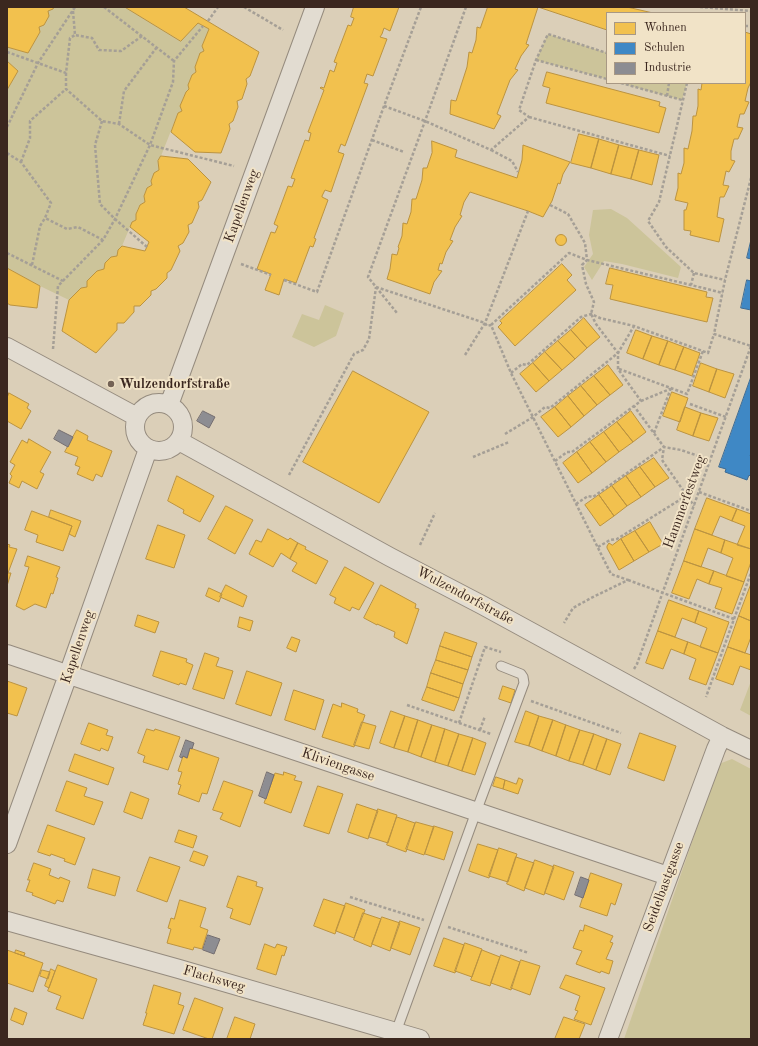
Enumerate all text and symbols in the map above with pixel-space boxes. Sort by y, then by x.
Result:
legend [606,12,746,84]
text: Wohnen [644,22,687,34]
text: Schulen [644,42,685,54]
text: Industrie [644,62,691,74]
street label: Kapellenweg [221,167,263,245]
place label: Wulzendorfstraße [119,376,230,392]
marker: Wulzendorfstraße [106,379,116,389]
street label: Hammerfestweg [660,453,710,551]
street label: Wulzendorfstraße [413,563,517,629]
street label: Kapellenweg [58,608,98,686]
street label: Kliviengasse [299,745,377,785]
street label: Seidelbastgasse [640,840,688,934]
street label: Flachsweg [181,962,247,996]

